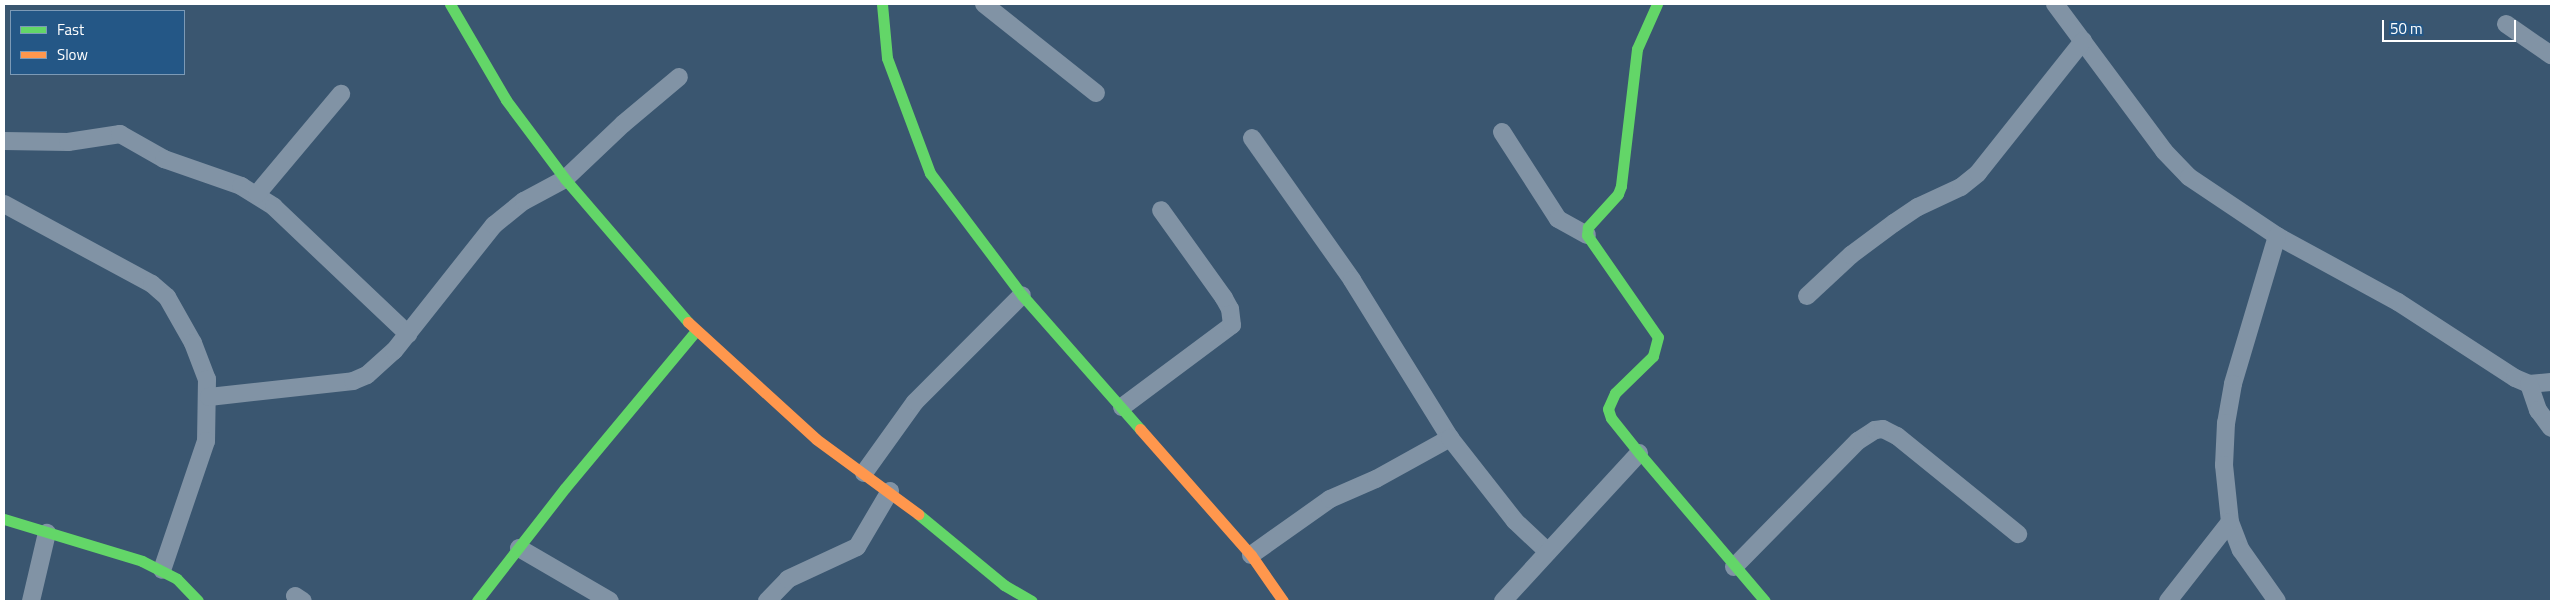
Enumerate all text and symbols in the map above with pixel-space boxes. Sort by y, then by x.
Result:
legend [10,10,185,75]
scale bar [2385,10,2519,42]
text: 50 m [2390,17,2423,40]
text: Fast [57,18,84,41]
text: Slow [57,43,88,66]

